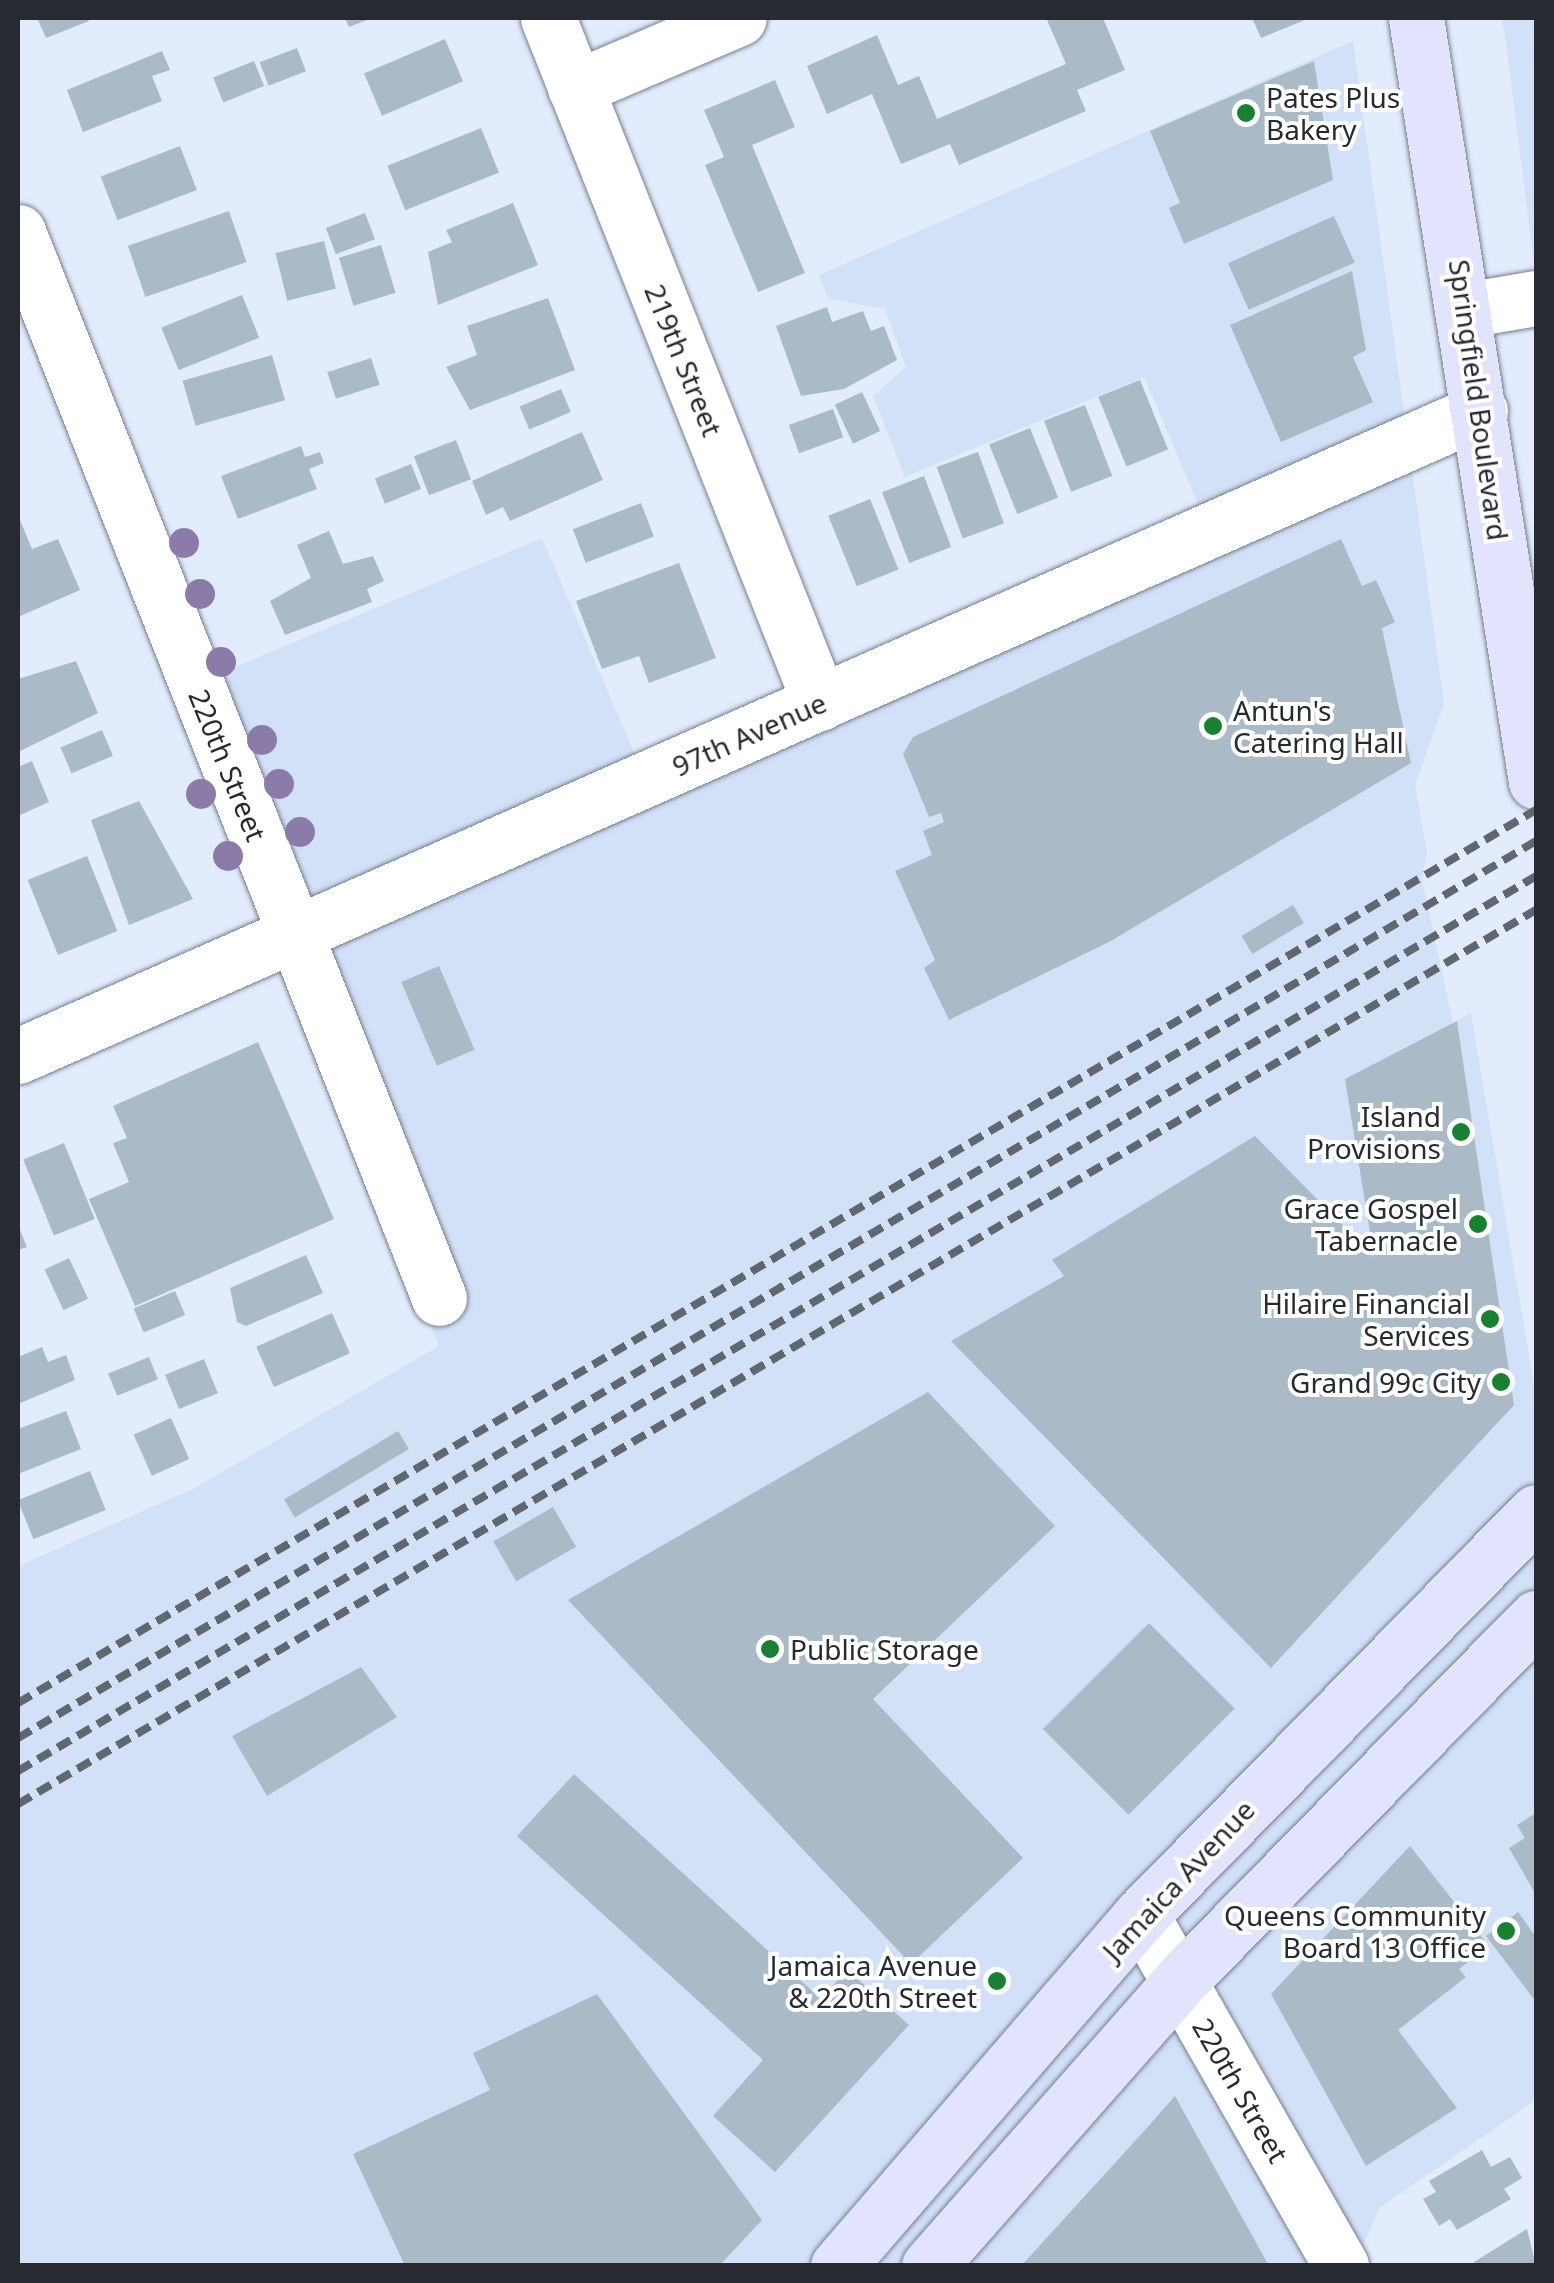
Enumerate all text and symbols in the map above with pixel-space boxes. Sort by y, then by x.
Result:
place label: Pates Plus Bakery [1266,80,1400,146]
marker: Pates Plus Bakery [1235,102,1257,124]
street label: Springfield Boulevard [1443,257,1515,543]
street label: 219th Street [638,279,730,441]
street label: 220th Street [182,684,274,846]
street label: 97th Avenue [667,685,831,783]
place label: Antun's Catering Hall [1233,693,1404,759]
marker: Antun's Catering Hall [1202,715,1224,737]
place label: Island Provisions [1307,1099,1441,1165]
marker: Island Provisions [1450,1121,1472,1143]
place label: Grace Gospel Tabernacle [1283,1191,1458,1257]
marker: Grace Gospel Tabernacle [1467,1213,1489,1235]
place label: Hilaire Financial Services [1262,1286,1470,1352]
marker: Hilaire Financial Services [1479,1308,1501,1330]
place label: Grand 99c City [1290,1365,1481,1399]
marker: Grand 99c City [1490,1371,1512,1393]
place label: Public Storage [790,1632,979,1666]
marker: Public Storage [759,1638,781,1660]
street label: Jamaica Avenue [1095,1793,1261,1967]
place label: Queens Community Board 13 Office [1224,1898,1486,1964]
marker: Queens Community Board 13 Office [1495,1920,1517,1942]
place label: Jamaica Avenue & 220th Street [770,1948,977,2014]
marker: Jamaica Avenue & 220th Street [986,1970,1008,1992]
street label: 220th Street [1186,2012,1296,2168]

